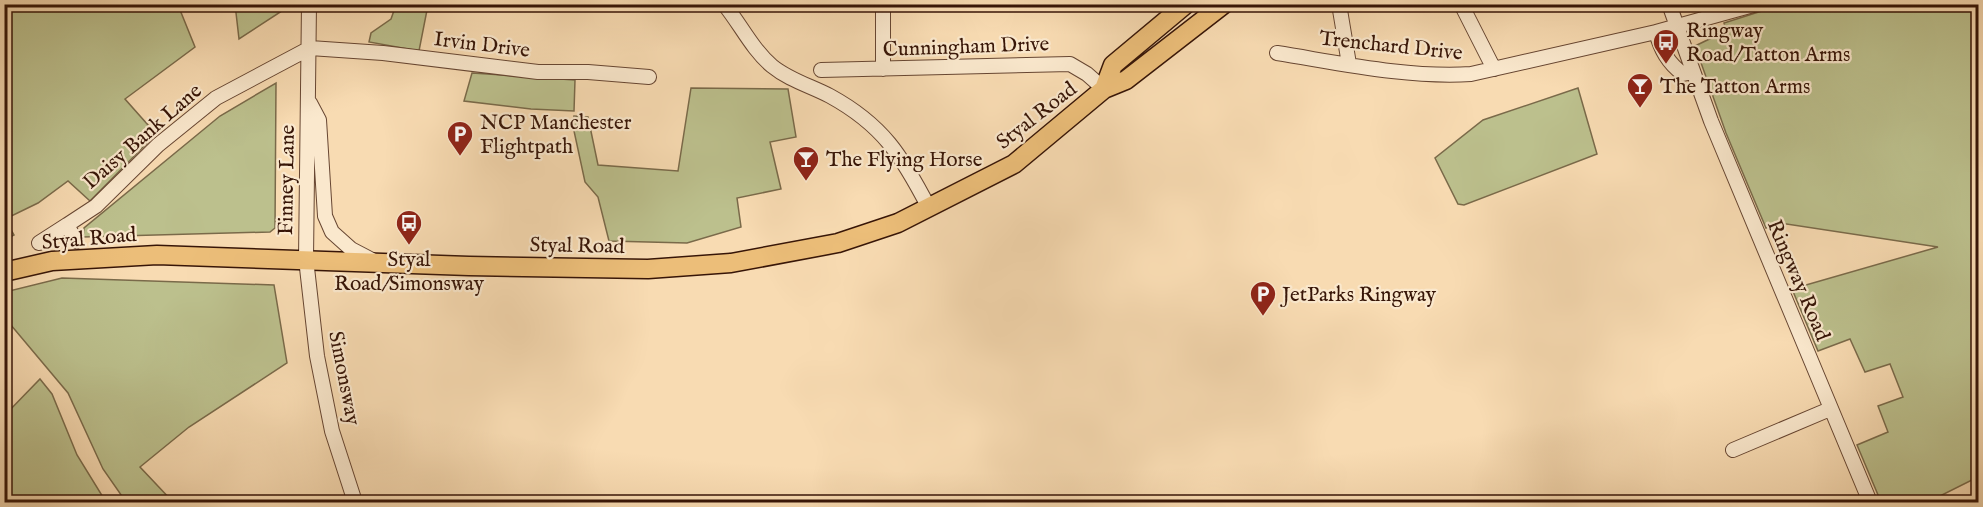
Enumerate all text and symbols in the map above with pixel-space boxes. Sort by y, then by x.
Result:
place label: Ringway Road/Tatton Arms [1686,18,1850,69]
street label: Irvin Drive [432,26,532,65]
street label: Trenchard Drive [1318,26,1464,67]
bus stop icon: Ringway Road/Tatton Arms [1651,27,1681,65]
street label: Cunningham Drive [882,31,1050,64]
bar icon: The Tatton Arms [1625,71,1655,109]
place label: The Tatton Arms [1660,74,1810,101]
street label: Styal Road [991,76,1083,156]
street label: Daisy Bank Lane [78,78,208,196]
place label: NCP Manchester Flightpath [480,110,632,161]
parking icon: NCP Manchester Flightpath [445,119,475,157]
street label: Finney Lane [273,124,302,236]
bar icon: The Flying Horse [791,144,821,182]
place label: The Flying Horse [826,147,983,174]
bus stop icon: Styal Road/Simonsway [394,208,424,246]
street label: Ringway Road [1760,216,1836,346]
street label: Styal Road [41,222,138,257]
street label: Styal Road [529,232,625,261]
place label: Styal Road/Simonsway [334,247,485,298]
parking icon: JetParks Ringway [1248,279,1278,317]
place label: JetParks Ringway [1280,282,1437,309]
street label: Simonsway [321,329,366,428]

